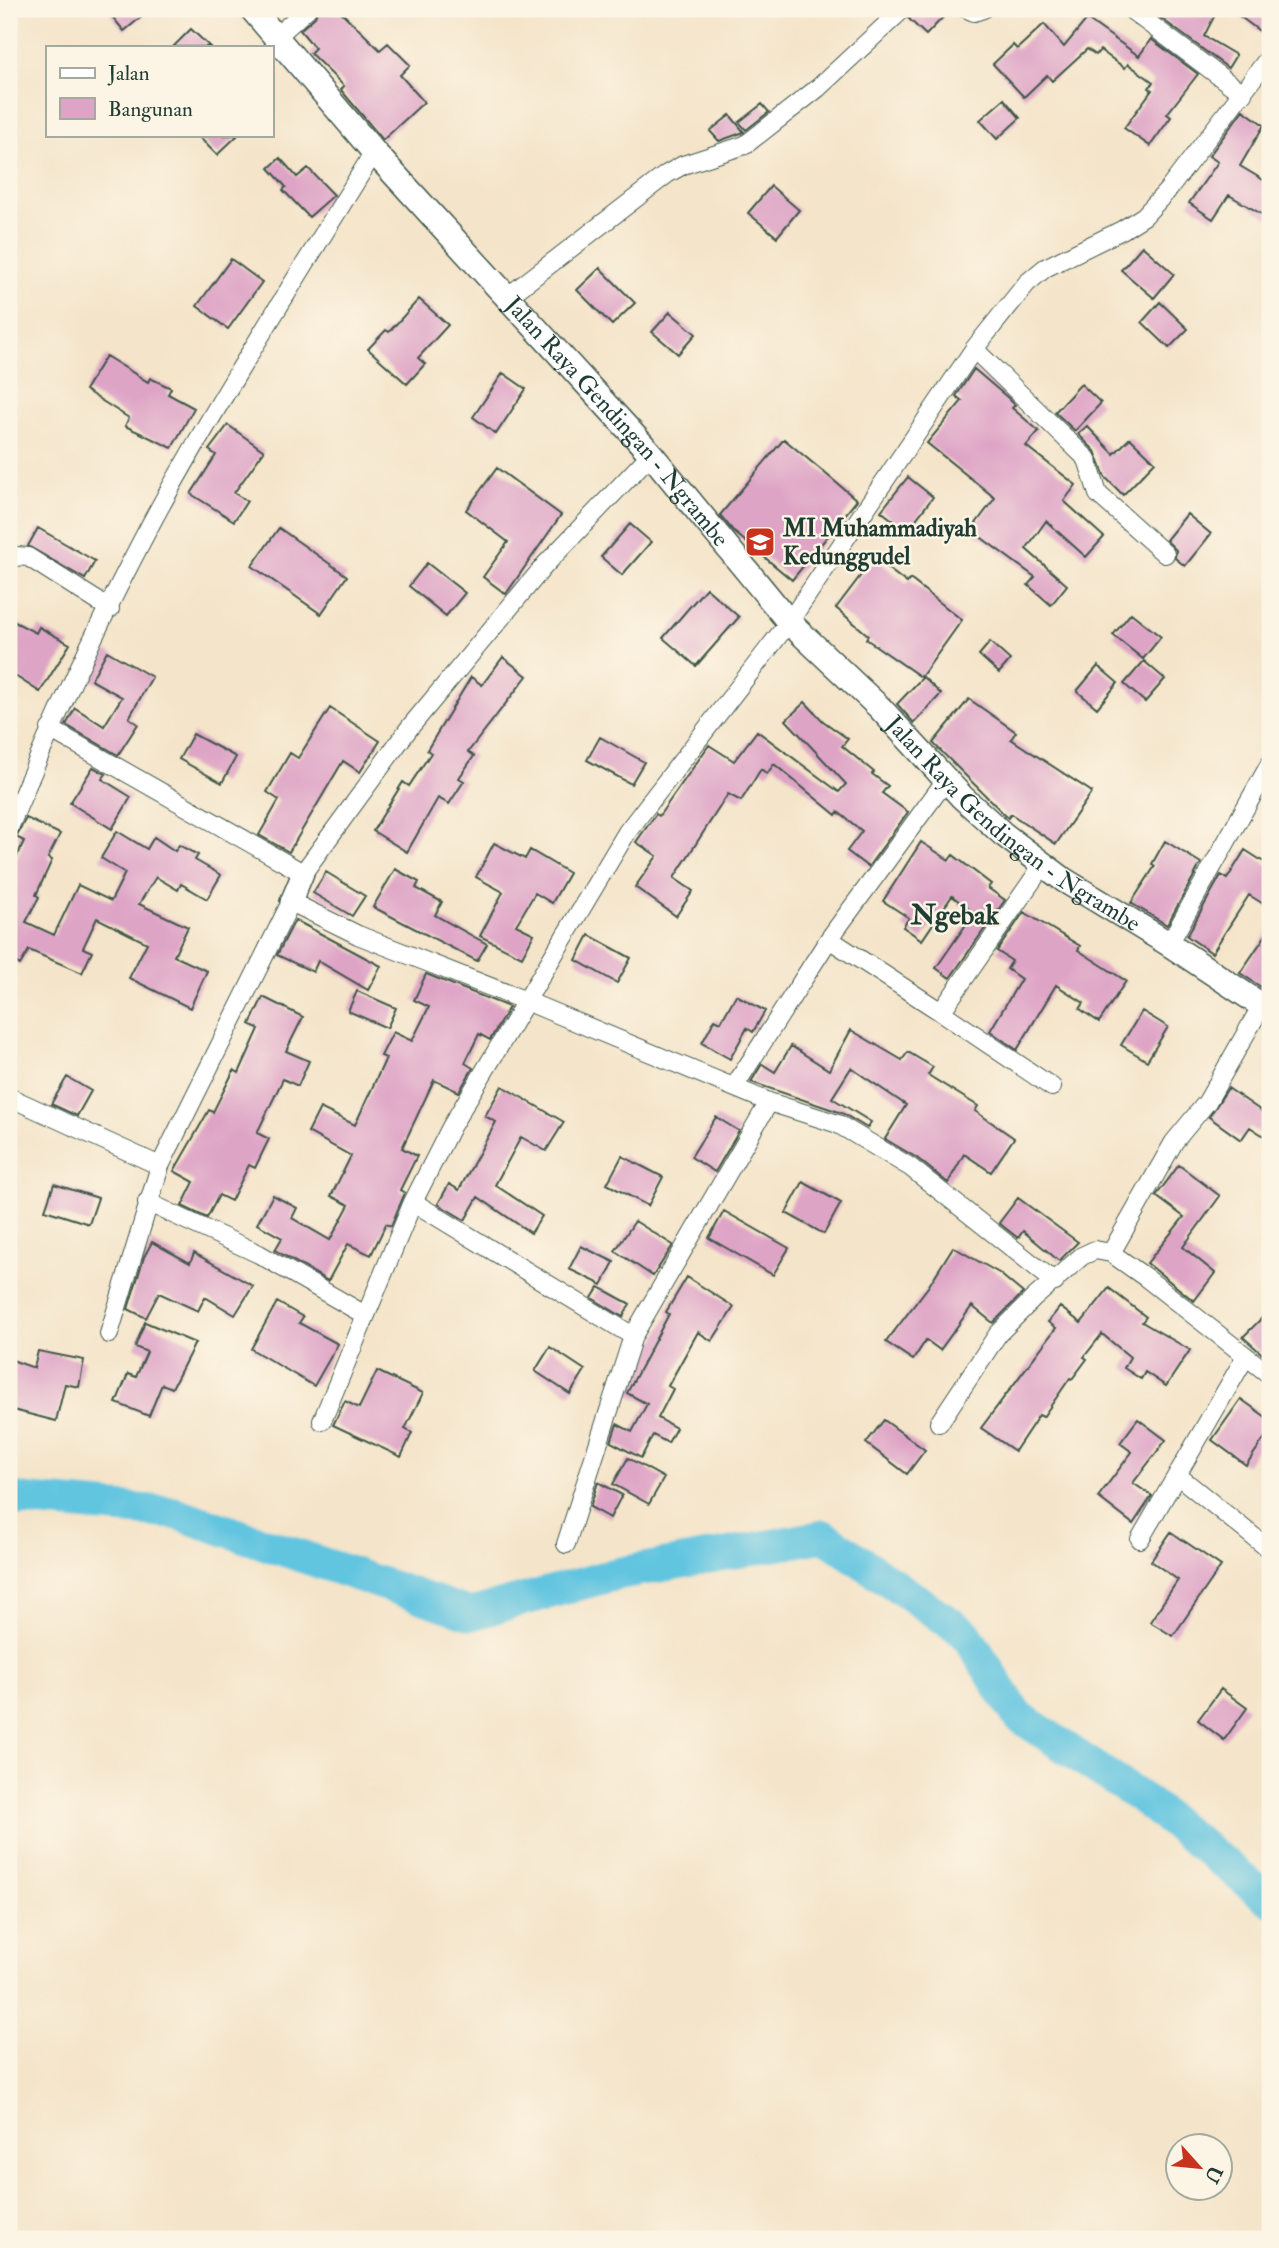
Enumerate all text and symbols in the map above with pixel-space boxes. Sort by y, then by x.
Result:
legend [46,46,273,136]
text: Jalan [107,60,150,87]
text: Bangunan [108,96,193,123]
street label: Jalan Raya Gendingan - Ngrambe [498,289,736,553]
place label: MI Muhammadiyah Kedunggudel [782,513,977,572]
school or university icon: MI Muhammadiyah Kedunggudel [743,525,777,559]
street label: Jalan Raya Gendingan - Ngrambe [878,708,1146,939]
district label: Ngebak [910,898,1000,933]
north arrow [1164,2132,1234,2202]
text: U [1199,2162,1228,2187]

